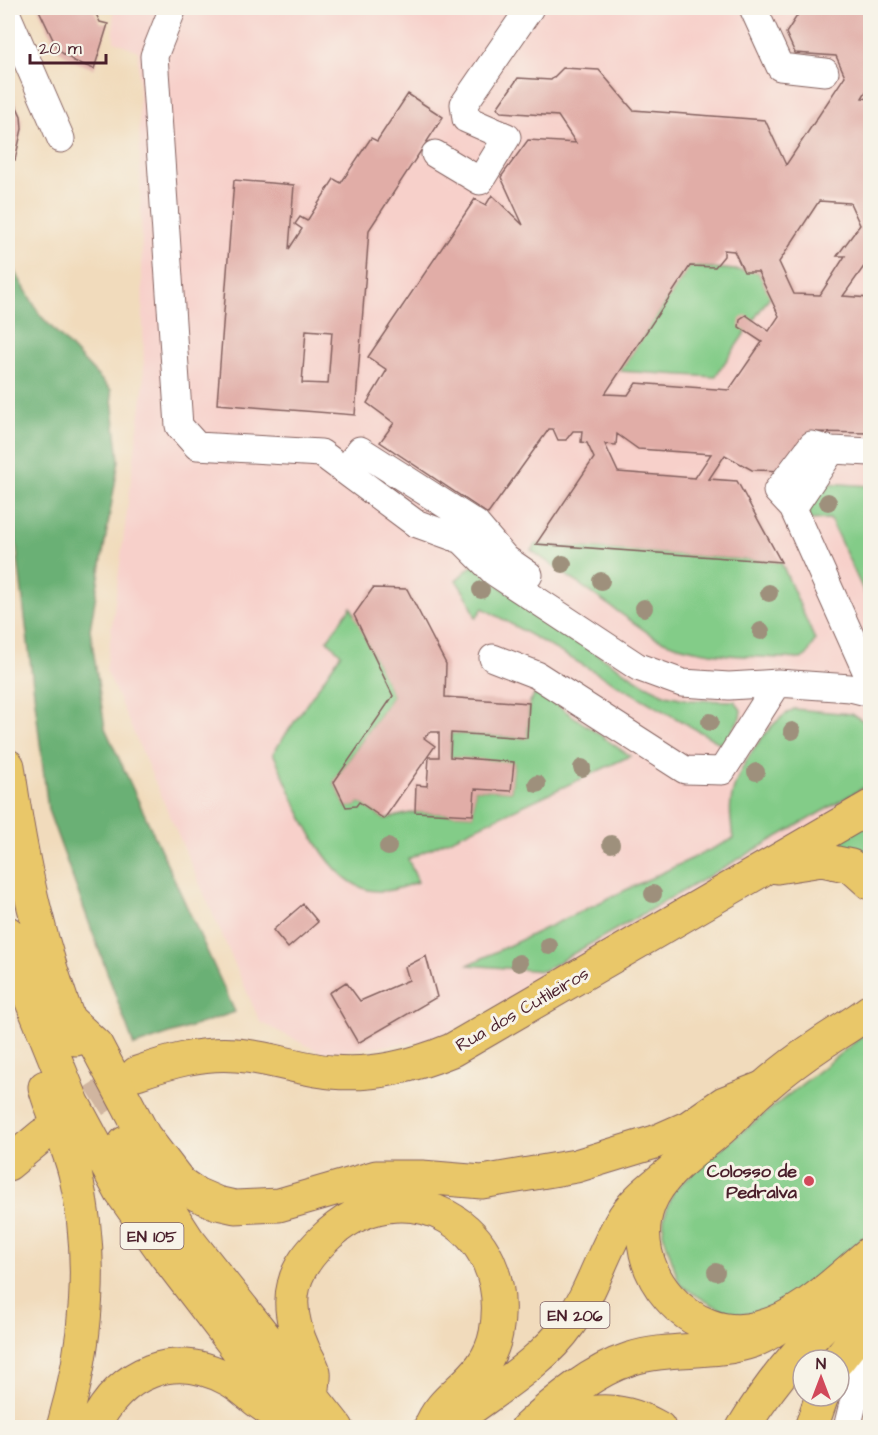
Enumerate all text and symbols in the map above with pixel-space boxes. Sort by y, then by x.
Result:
scale bar [30,27,106,65]
text: 20 m [39,36,82,61]
street label: Rua dos Cutileiros [451,961,594,1058]
place label: Colosso de Pedralva [707,1159,798,1205]
marker: Colosso de Pedralva [802,1174,816,1188]
road number: EN 105 [120,1223,184,1249]
road number: EN 206 [540,1302,610,1328]
north arrow [791,1348,851,1408]
text: N [816,1353,826,1375]

